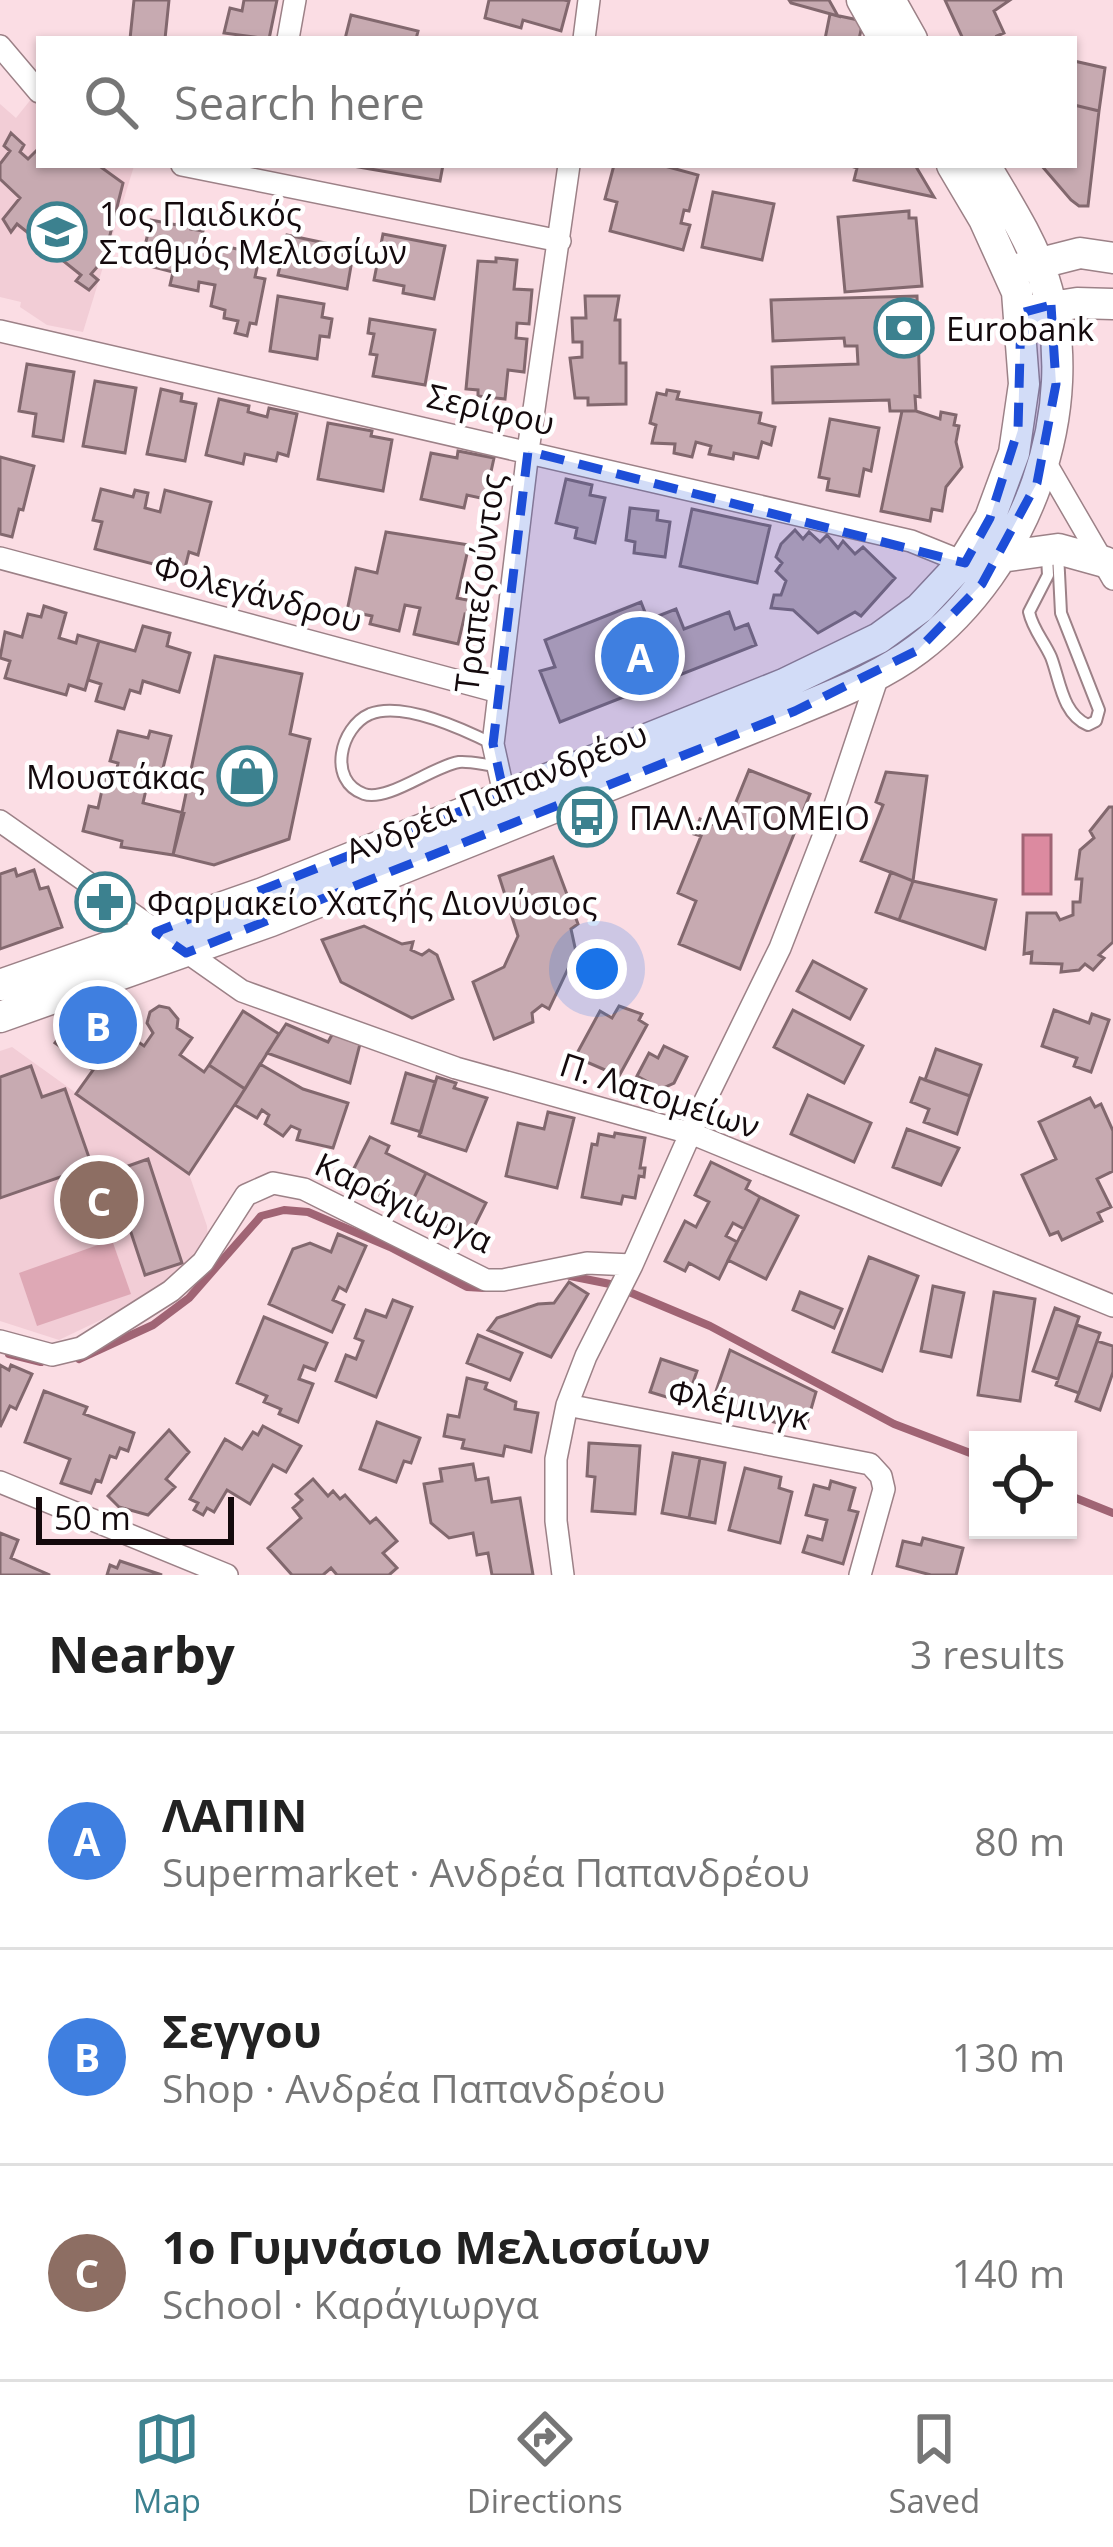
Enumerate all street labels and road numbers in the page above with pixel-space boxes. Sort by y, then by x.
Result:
street label: Σερίφου [423,373,559,445]
street label: Τραπεζούντος [443,471,515,695]
street label: Φολεγάνδρου [149,544,367,642]
street label: Ανδρέα Παπανδρέου [338,711,654,873]
street label: Π. Λατομείων [554,1042,766,1148]
street label: Καράγιωργα [308,1141,500,1263]
street label: Φλέμινγκ [664,1368,814,1440]

